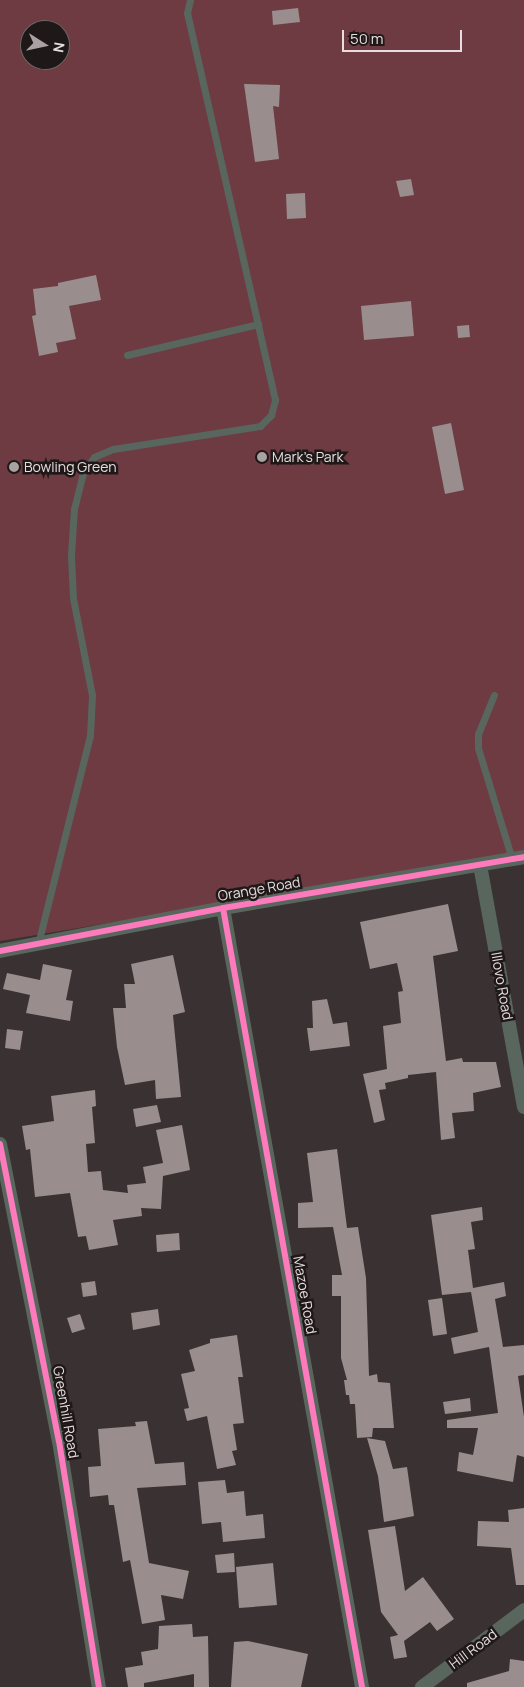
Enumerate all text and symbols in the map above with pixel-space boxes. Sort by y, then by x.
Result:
north arrow [20,20,70,70]
scale bar [344,20,464,52]
text: 50 m [350,28,384,49]
text: N [49,41,70,54]
place label: Mark's Park [272,449,343,465]
marker: Mark's Park [256,451,268,463]
place label: Bowling Green [24,459,117,475]
marker: Bowling Green [8,461,20,473]
street label: Orange Road [216,873,302,905]
street label: Illovo Road [488,951,516,1021]
street label: Mazoe Road [290,1255,320,1335]
street label: Greenhill Road [50,1365,82,1459]
street label: Hill Road [446,1626,500,1672]

